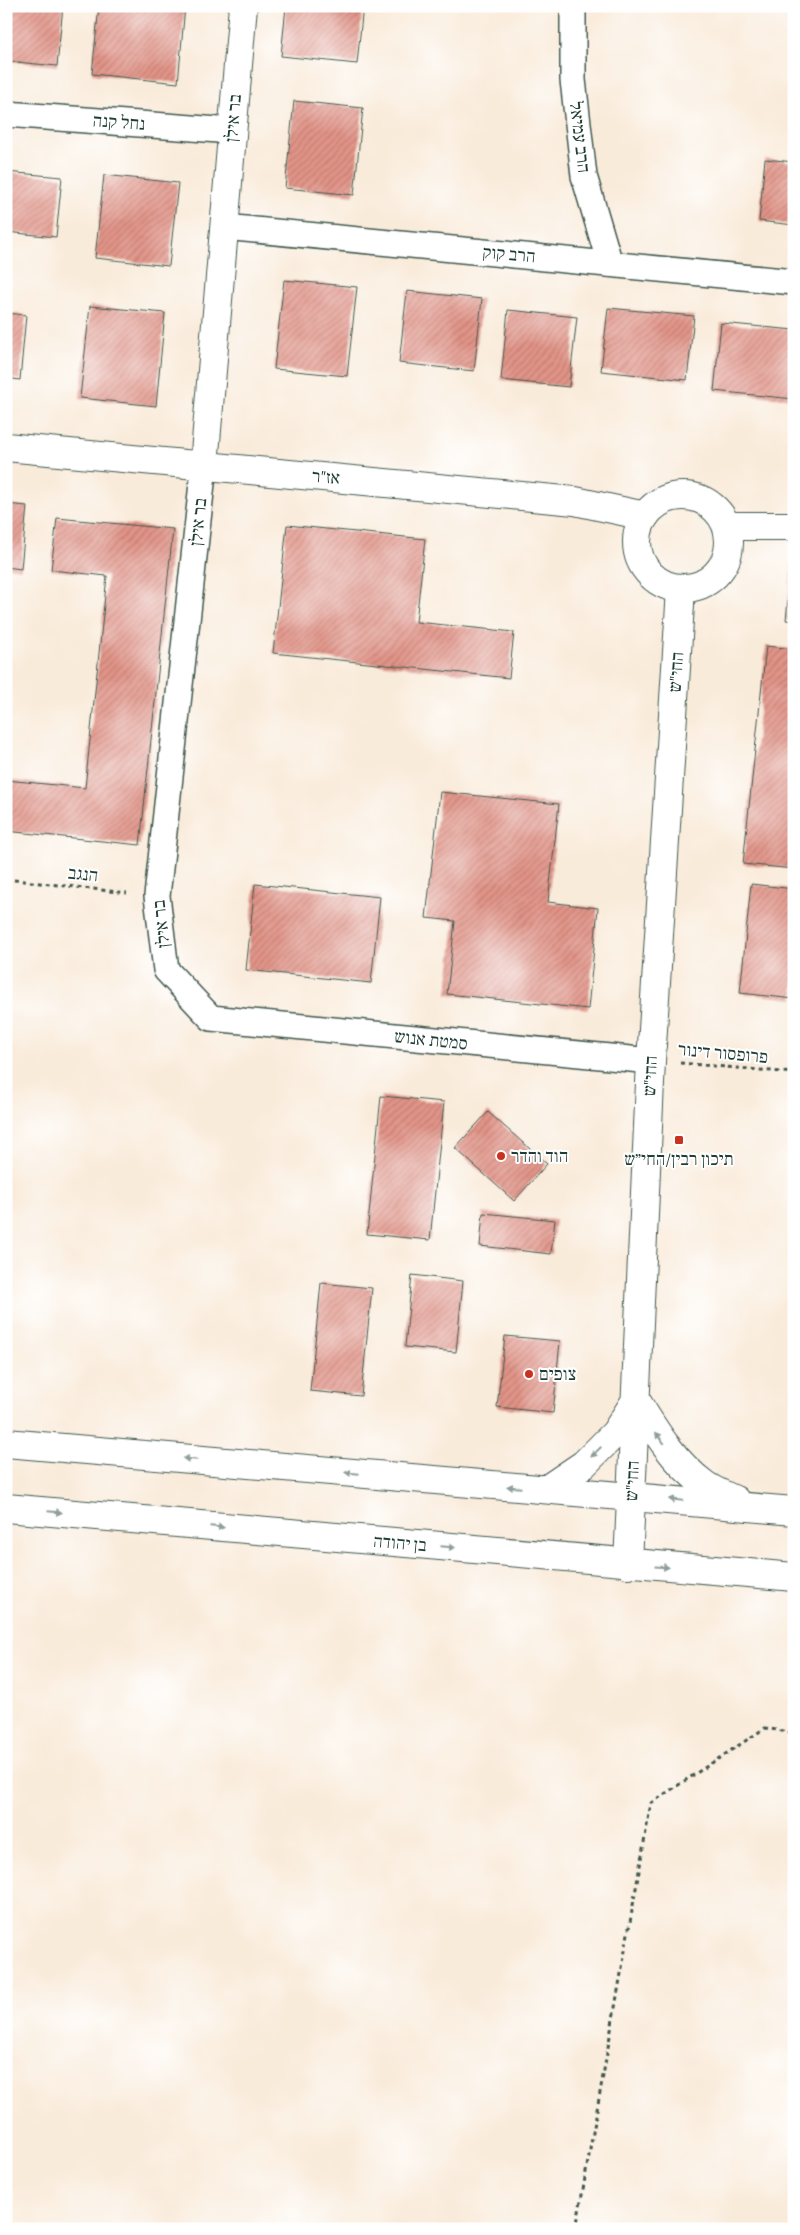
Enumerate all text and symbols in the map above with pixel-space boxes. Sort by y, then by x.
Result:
street label: בר אילן [219,93,247,143]
street label: הרב עמיאל [564,100,596,174]
street label: נחל קנה [92,108,146,136]
street label: הרב קוק [481,240,537,268]
street label: אז"ר [311,464,341,490]
street label: בר אילן [184,496,212,547]
street label: החי"ש [663,651,689,693]
street label: הנגב [67,860,99,888]
street label: בר אילן [147,898,175,949]
street label: סמטת אנוש [393,1024,469,1056]
street label: פרופסור דינור [677,1037,769,1069]
street label: החי"ש [637,1055,663,1097]
marker: תיכון רבין/החי״ש [673,1134,685,1146]
place label: הוד והדר [511,1144,568,1168]
place label: תיכון רבין/החי״ש [624,1147,734,1171]
marker: הוד והדר [495,1150,507,1162]
place label: צופים [539,1362,576,1386]
marker: צופים [523,1368,535,1380]
one-way arrow [654,1432,665,1445]
one-way arrow [590,1446,602,1458]
one-way arrow [181,1454,197,1462]
street label: החי"ש [619,1460,645,1502]
one-way arrow [343,1468,359,1476]
one-way arrow [505,1482,521,1490]
one-way arrow [667,1496,683,1504]
one-way arrow [47,1509,63,1517]
one-way arrow [209,1523,225,1531]
street label: בן יהודה [372,1529,428,1557]
one-way arrow [441,1543,457,1551]
one-way arrow [655,1563,671,1571]

